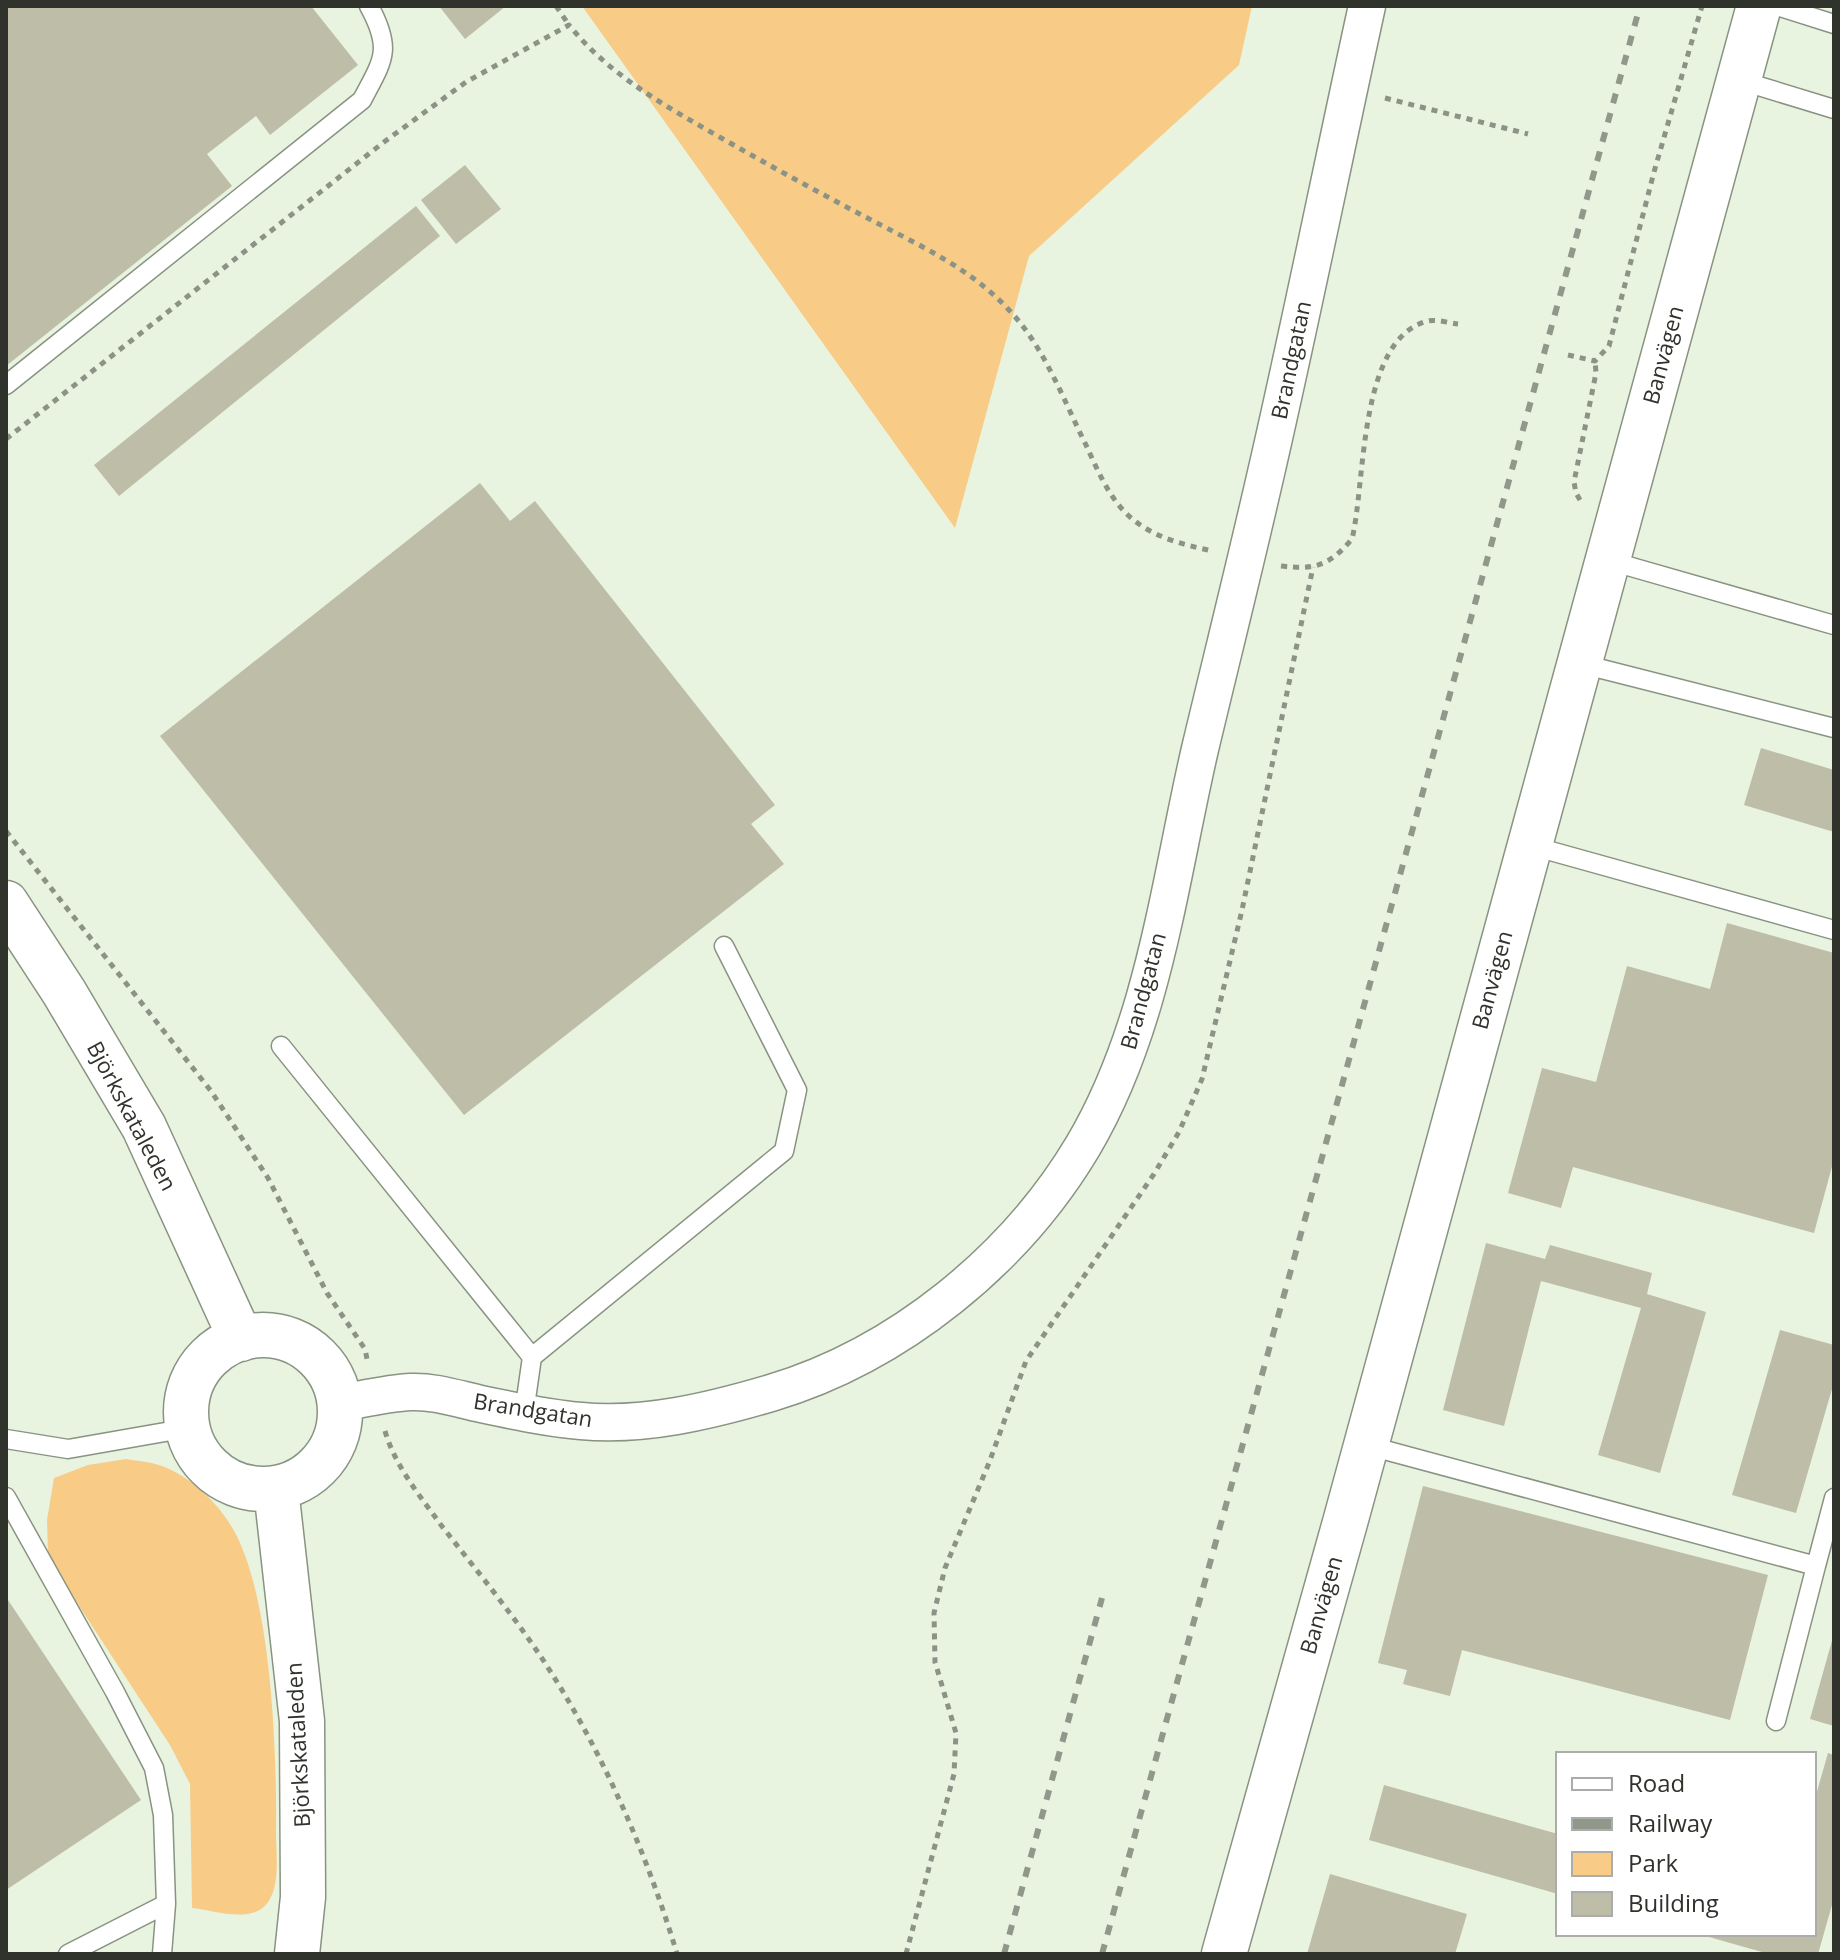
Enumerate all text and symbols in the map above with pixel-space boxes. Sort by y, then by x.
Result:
street label: Brandgatan [1263,298,1317,422]
street label: Banvägen [1634,302,1690,407]
street label: Banvägen [1463,927,1519,1032]
street label: Brandgatan [1112,929,1172,1053]
street label: Björkskataleden [81,1036,185,1195]
street label: Brandgatan [471,1385,595,1433]
street label: Banvägen [1292,1552,1348,1657]
street label: Björkskataleden [278,1662,316,1828]
legend [1556,1752,1816,1936]
text: Road [1628,1766,1685,1799]
text: Railway [1628,1806,1713,1839]
text: Park [1628,1846,1679,1879]
text: Building [1628,1886,1719,1919]

